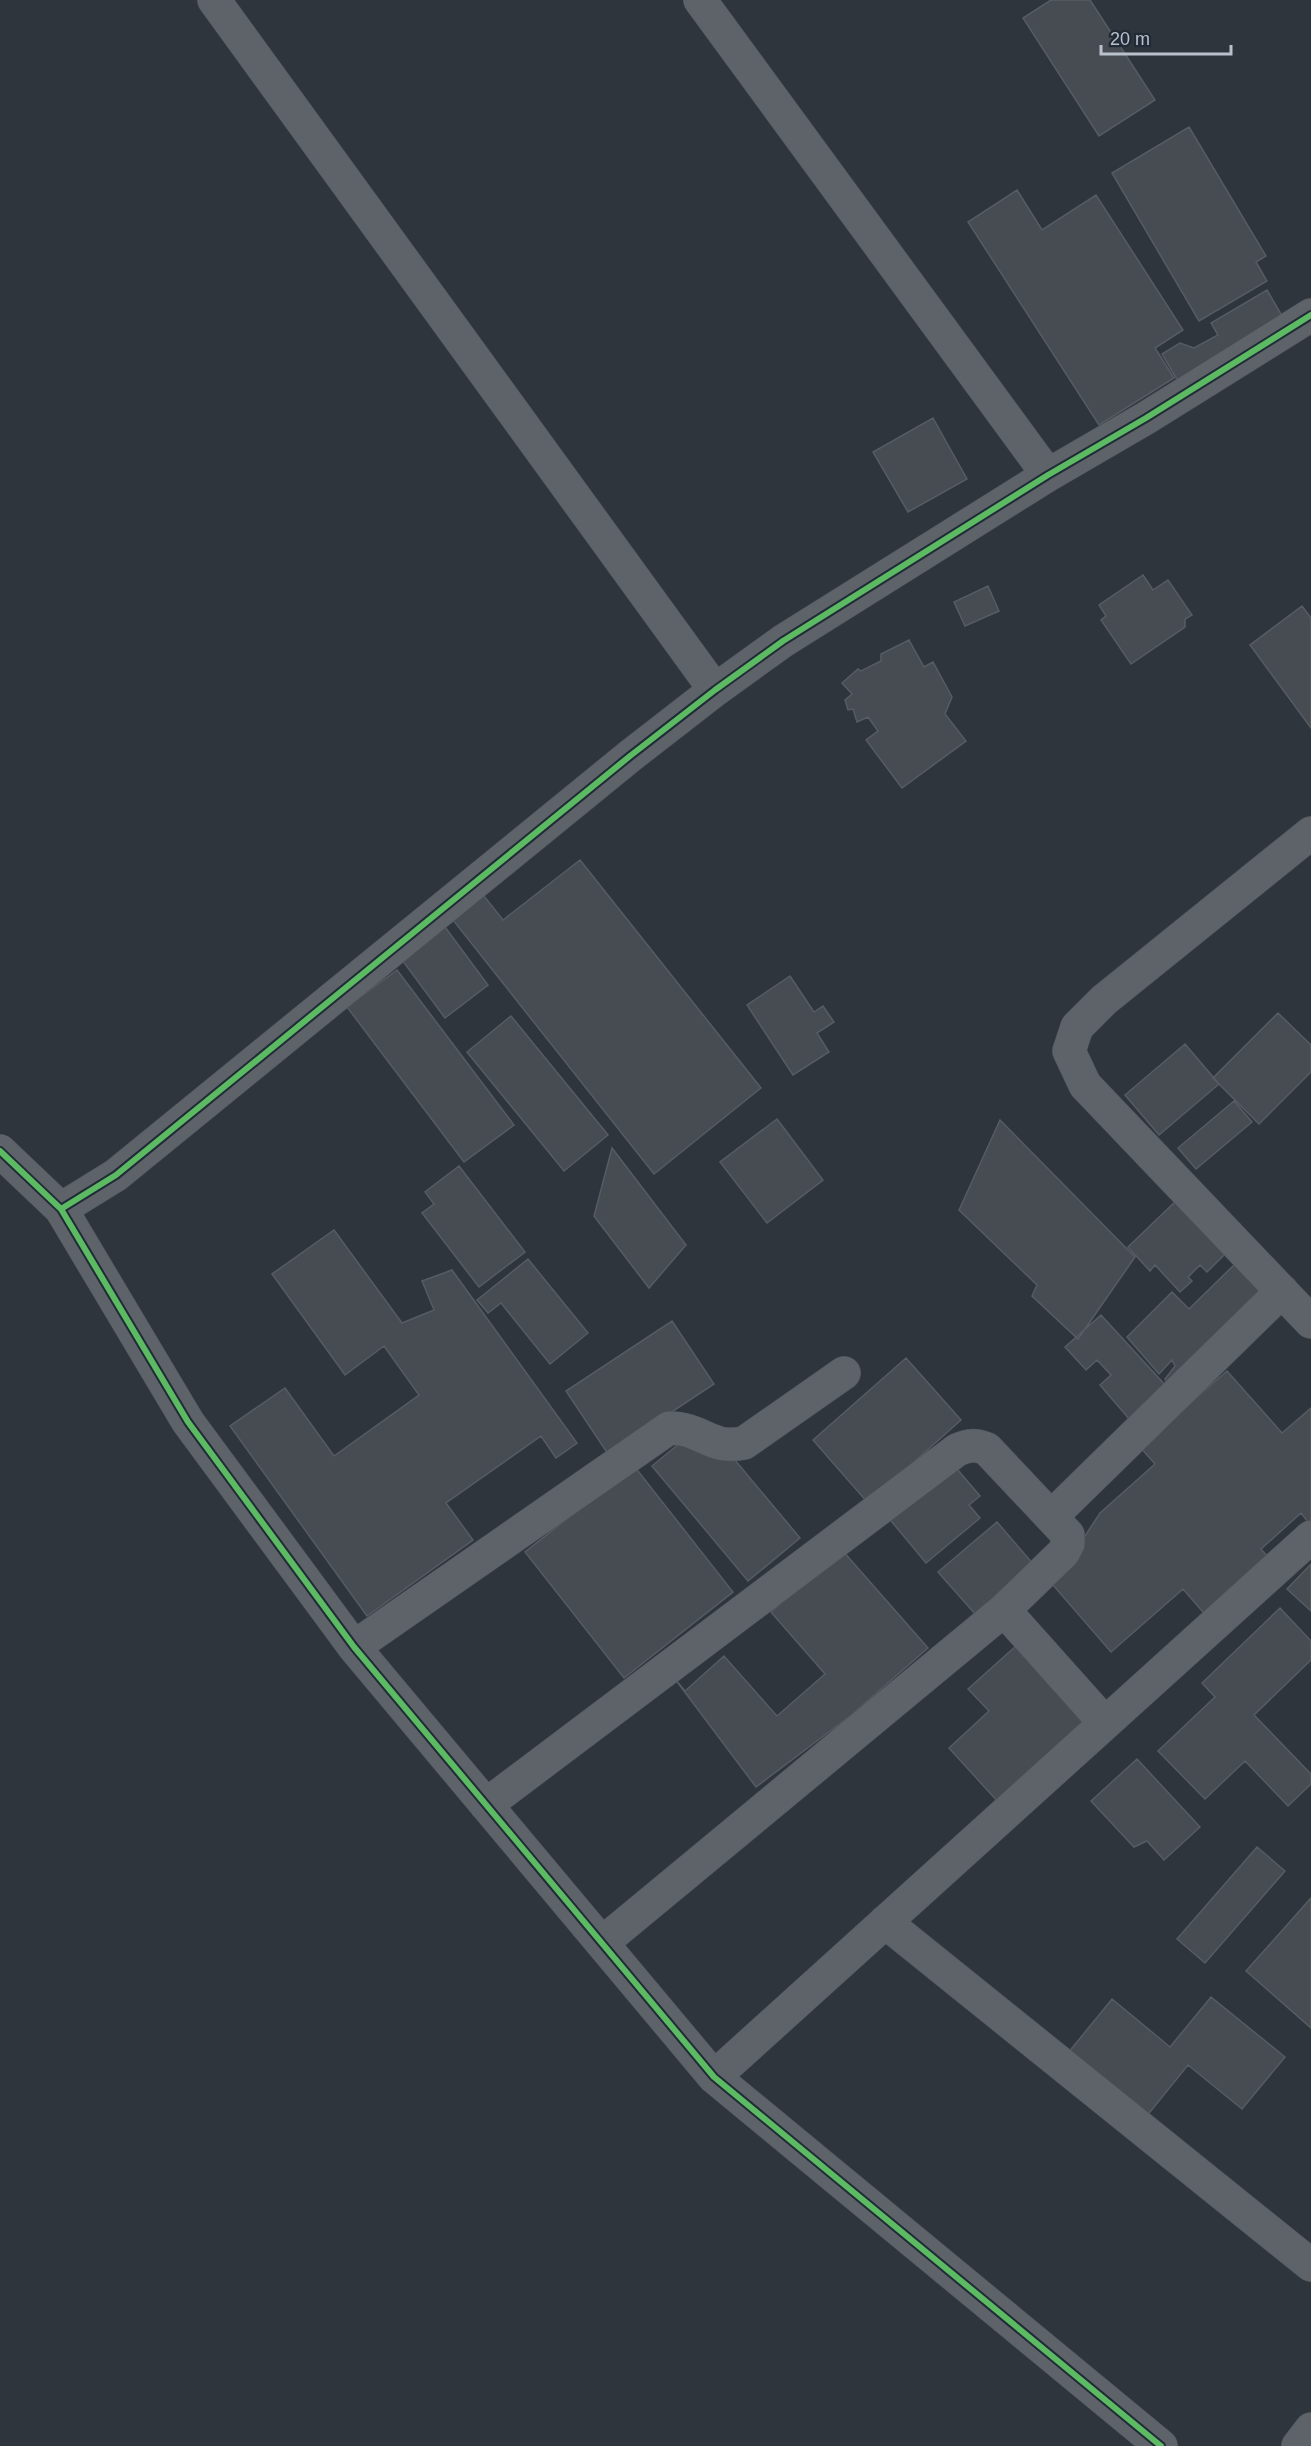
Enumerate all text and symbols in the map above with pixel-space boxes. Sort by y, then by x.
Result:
scale bar [1101,18,1232,56]
text: 20 m [1110,29,1150,49]

